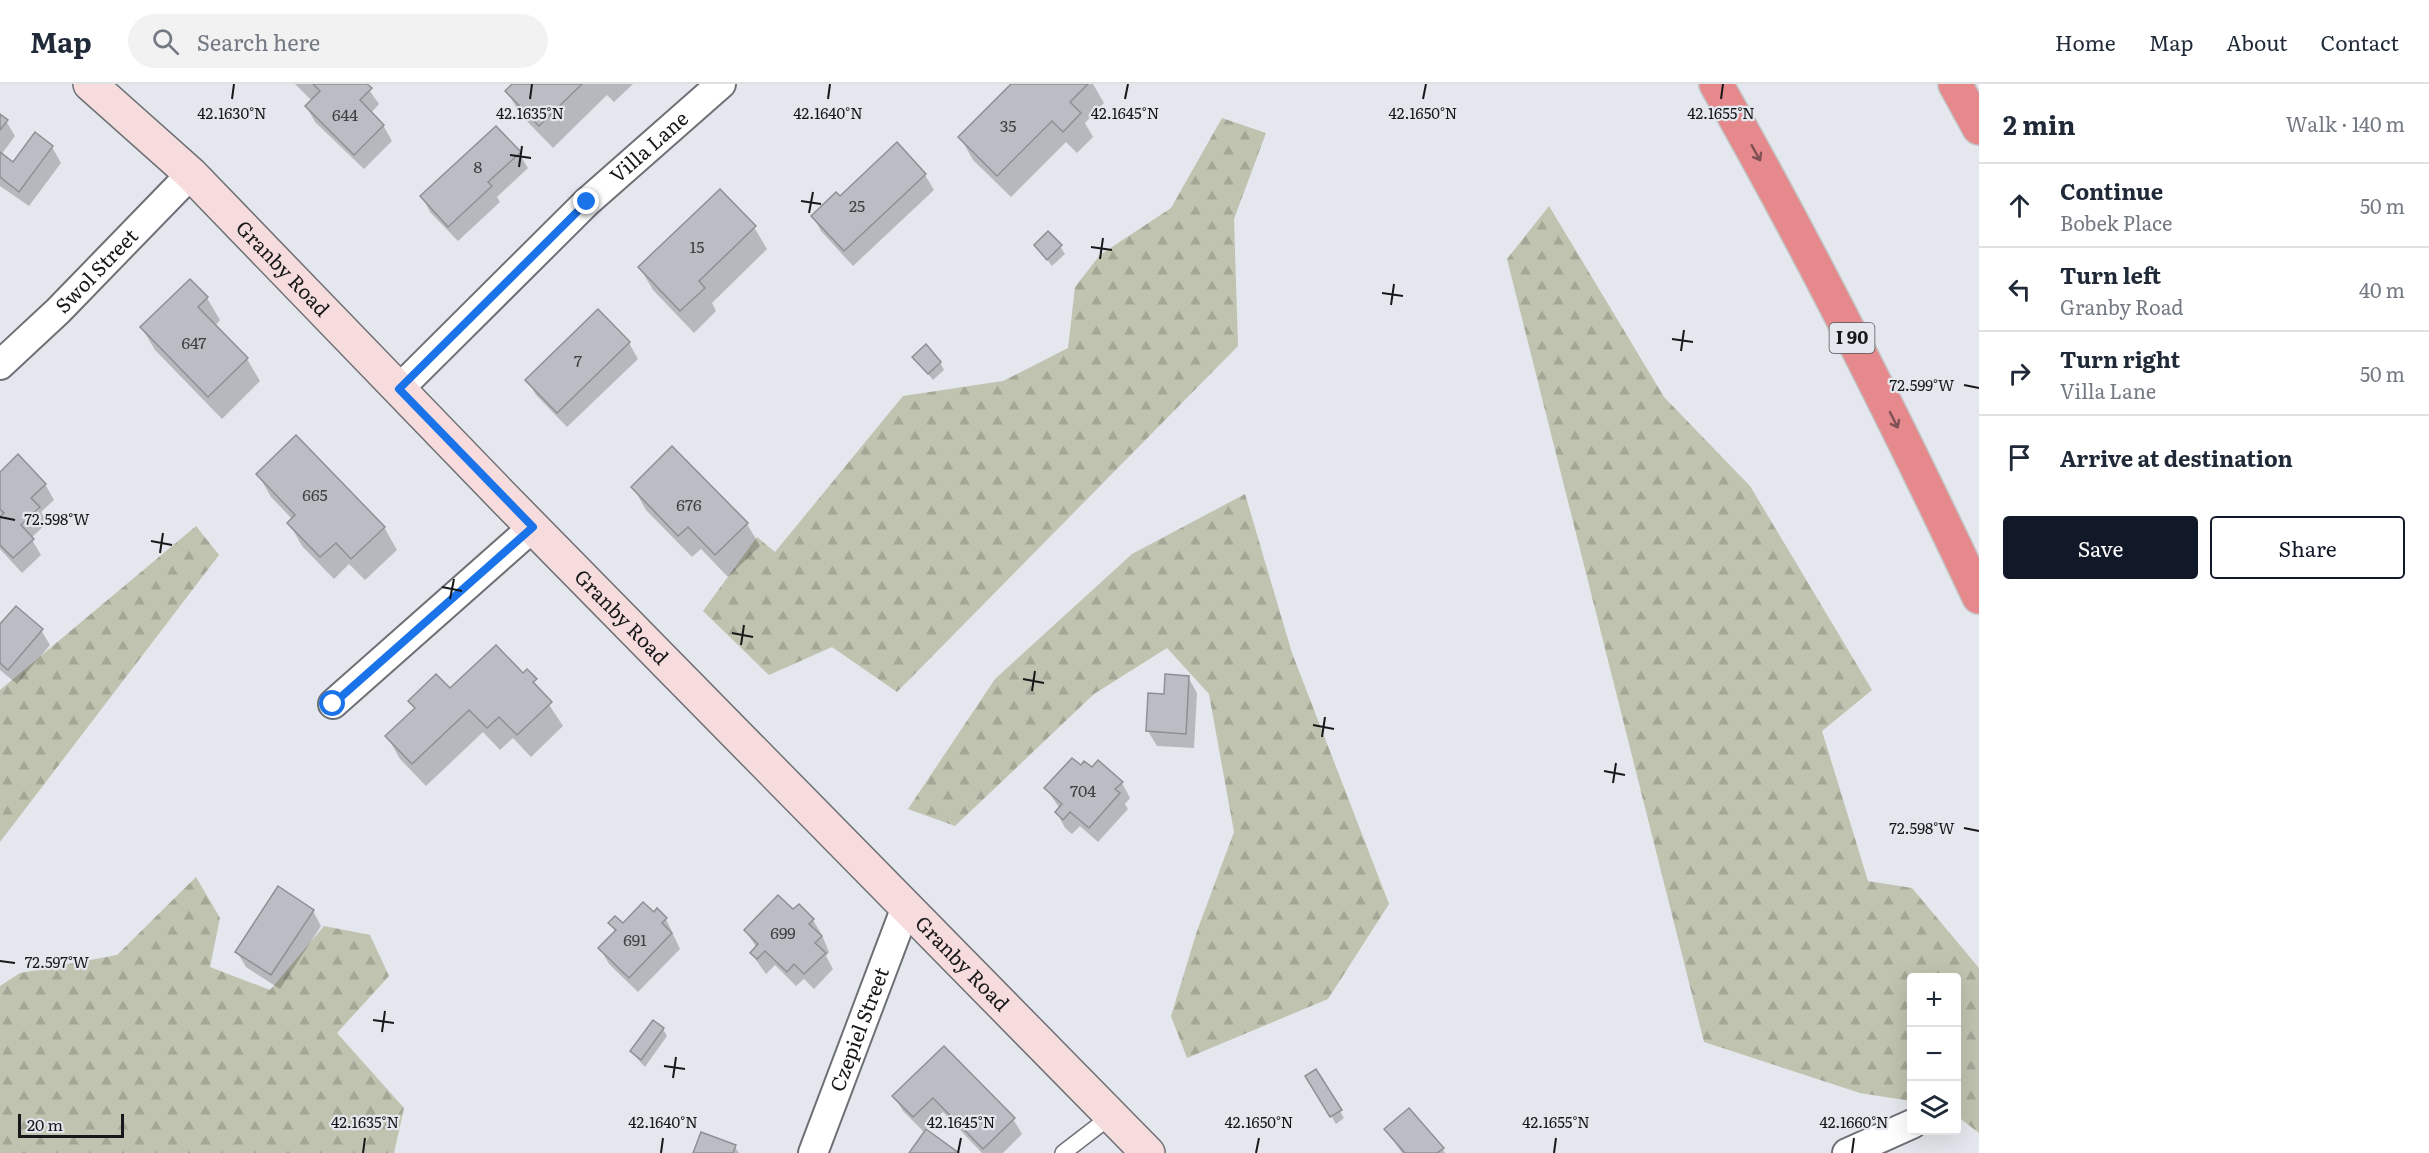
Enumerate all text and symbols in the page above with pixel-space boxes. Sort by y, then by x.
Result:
search box [128,14,548,68]
text: Map [30,20,92,62]
icon: search [149,25,182,58]
text: Search here [197,25,320,58]
text: Home [2055,26,2116,57]
text: Map [2149,26,2193,57]
text: About [2226,26,2288,57]
text: Contact [2321,26,2399,57]
text: 42.1630°N [197,101,267,124]
text: 42.1635°N [496,101,564,124]
text: 42.1640°N [793,101,863,124]
text: 42.1645°N [1091,101,1159,124]
text: 42.1650°N [1389,101,1457,124]
text: 42.1655°N [1687,101,1755,124]
house number: 644 [332,102,358,126]
street label: Villa Lane [602,103,694,189]
text: 2 min [2003,104,2076,143]
text: Walk · 140 m [2286,108,2405,138]
house number: 35 [1000,113,1016,137]
one-way arrow [1750,144,1762,161]
house number: 8 [474,154,483,178]
text: Continue [2060,174,2163,207]
route end [573,188,599,214]
icon: ahead [2003,189,2036,222]
text: 50 m [2360,190,2405,220]
house number: 25 [849,193,865,217]
text: Bobek Place [2060,207,2172,237]
street label: Granby Road [230,212,338,322]
street label: Swol Street [47,220,144,319]
house number: 15 [690,234,704,258]
text: Turn left [2060,258,2161,291]
icon: left [2003,273,2036,306]
text: 40 m [2359,274,2405,304]
text: Granby Road [2060,291,2184,321]
road number: I 90 [1830,323,1874,353]
house number: 647 [182,330,206,354]
text: Turn right [2060,342,2180,375]
house number: 7 [574,348,582,372]
icon: right [2003,357,2036,390]
text: 50 m [2360,358,2405,388]
text: 72.599°W [1890,373,1955,396]
text: Villa Lane [2060,375,2156,405]
one-way arrow [1888,410,1900,428]
icon: arrive [2003,441,2036,474]
text: Arrive at destination [2060,441,2293,474]
house number: 665 [302,482,328,506]
house number: 676 [676,492,702,516]
text: 72.598°W [24,507,90,530]
button: Save [2003,516,2198,579]
button: Share [2210,516,2405,579]
street label: Granby Road [569,561,677,670]
route start [319,690,345,716]
house number: 704 [1070,778,1096,802]
text: 72.598°W [1889,816,1955,839]
street label: Granby Road [909,908,1017,1017]
house number: 699 [770,920,796,944]
house number: 691 [623,927,647,951]
text: 72.597°W [25,950,90,973]
street label: Czepiel Street [821,962,895,1095]
map controls [1907,973,1961,1135]
button: + [1907,973,1961,1027]
button: − [1907,1027,1961,1081]
button: layers [1907,1081,1961,1135]
text: 42.1635°N [331,1110,399,1133]
text: 42.1640°N [628,1110,698,1133]
text: 42.1645°N [927,1110,995,1133]
text: 42.1650°N [1225,1110,1293,1133]
text: 42.1655°N [1522,1110,1590,1133]
text: 42.1660°N [1819,1110,1889,1133]
scale bar [18,1111,124,1138]
text: 20 m [27,1112,63,1136]

